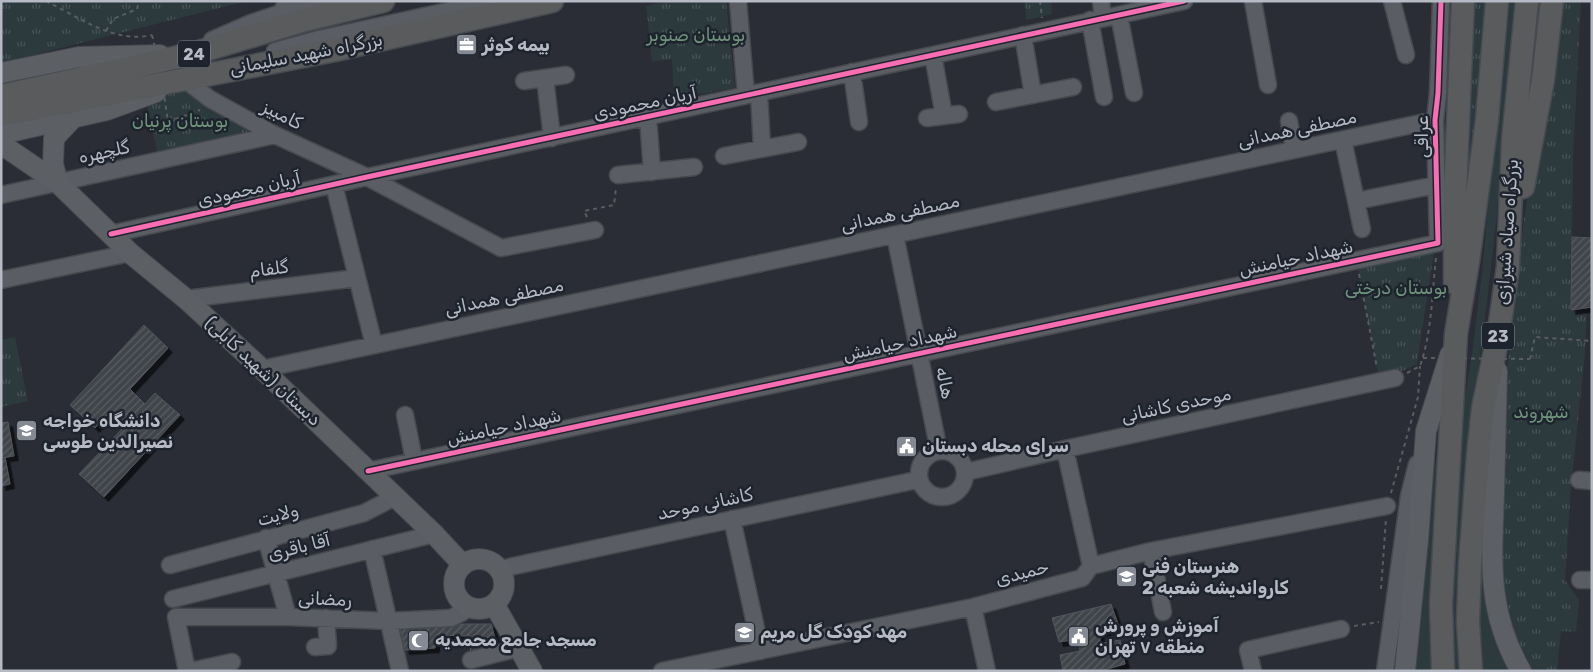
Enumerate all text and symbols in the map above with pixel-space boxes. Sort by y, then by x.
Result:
park label: بوستان صنوبر [646,24,745,46]
street label: بزرگراه شهید سلیمانی [228,28,384,80]
office icon: بیمه کوثر [454,33,478,57]
place label: بیمه کوثر [481,34,550,56]
road number: 24 [178,41,210,68]
street label: آریان محمودی [591,81,699,125]
street label: کامبیز [257,95,306,134]
street label: مصطفی همدانی [1236,106,1358,152]
park label: بوستان پرنیان [132,110,228,133]
street label: عراقی [1411,115,1433,158]
street label: گلچهره [76,136,132,168]
street label: بزرگراه صیاد شیرازی [1491,158,1523,306]
street label: آریان محمودی [195,166,303,212]
street label: مصطفی همدانی [839,190,961,236]
street label: شهداد حیامنش [1237,235,1355,281]
street label: گلفام [248,256,290,282]
street label: مصطفی همدانی [443,274,565,320]
park label: بوستان درختی [1345,277,1447,299]
street label: دبستان (شهید کابلی) [200,312,326,430]
street label: شهداد حیامنش [841,320,959,366]
road number: 23 [1482,322,1514,350]
street label: هاله [931,365,959,401]
street label: موحدی کاشانی [1119,383,1233,427]
park label: شهروند [1513,401,1569,423]
street label: شهداد حیامنش [445,404,563,450]
place label: دانشگاه خواجه نصیرالدین طوسی [43,410,173,453]
school or university icon: دانشگاه خواجه نصیرالدین طوسی [15,419,39,443]
public building icon: سرای محله دبستان [894,434,918,458]
place label: سرای محله دبستان [922,435,1069,457]
street label: کاشانی موحد [655,483,755,525]
street label: ولایت [255,499,301,531]
street label: آقا باقری [265,528,333,565]
street label: حمیدی [993,555,1051,591]
place label: هنرستان فنی کارواندیشه شعبه 2 [1142,556,1289,599]
school or university icon: هنرستان فنی کارواندیشه شعبه 2 [1114,565,1138,589]
street label: رمضانی [298,587,352,611]
place label: آموزش و پرورش منطقه ۷ تهران [1095,615,1219,658]
school or university icon: مهد کودک گل مریم [732,620,756,644]
place label: مهد کودک گل مریم [760,621,907,644]
public building icon: آموزش و پرورش منطقه ۷ تهران [1067,624,1091,648]
mosque icon: مسجد جامع محمدیه [407,628,431,652]
place label: مسجد جامع محمدیه [435,629,597,653]

